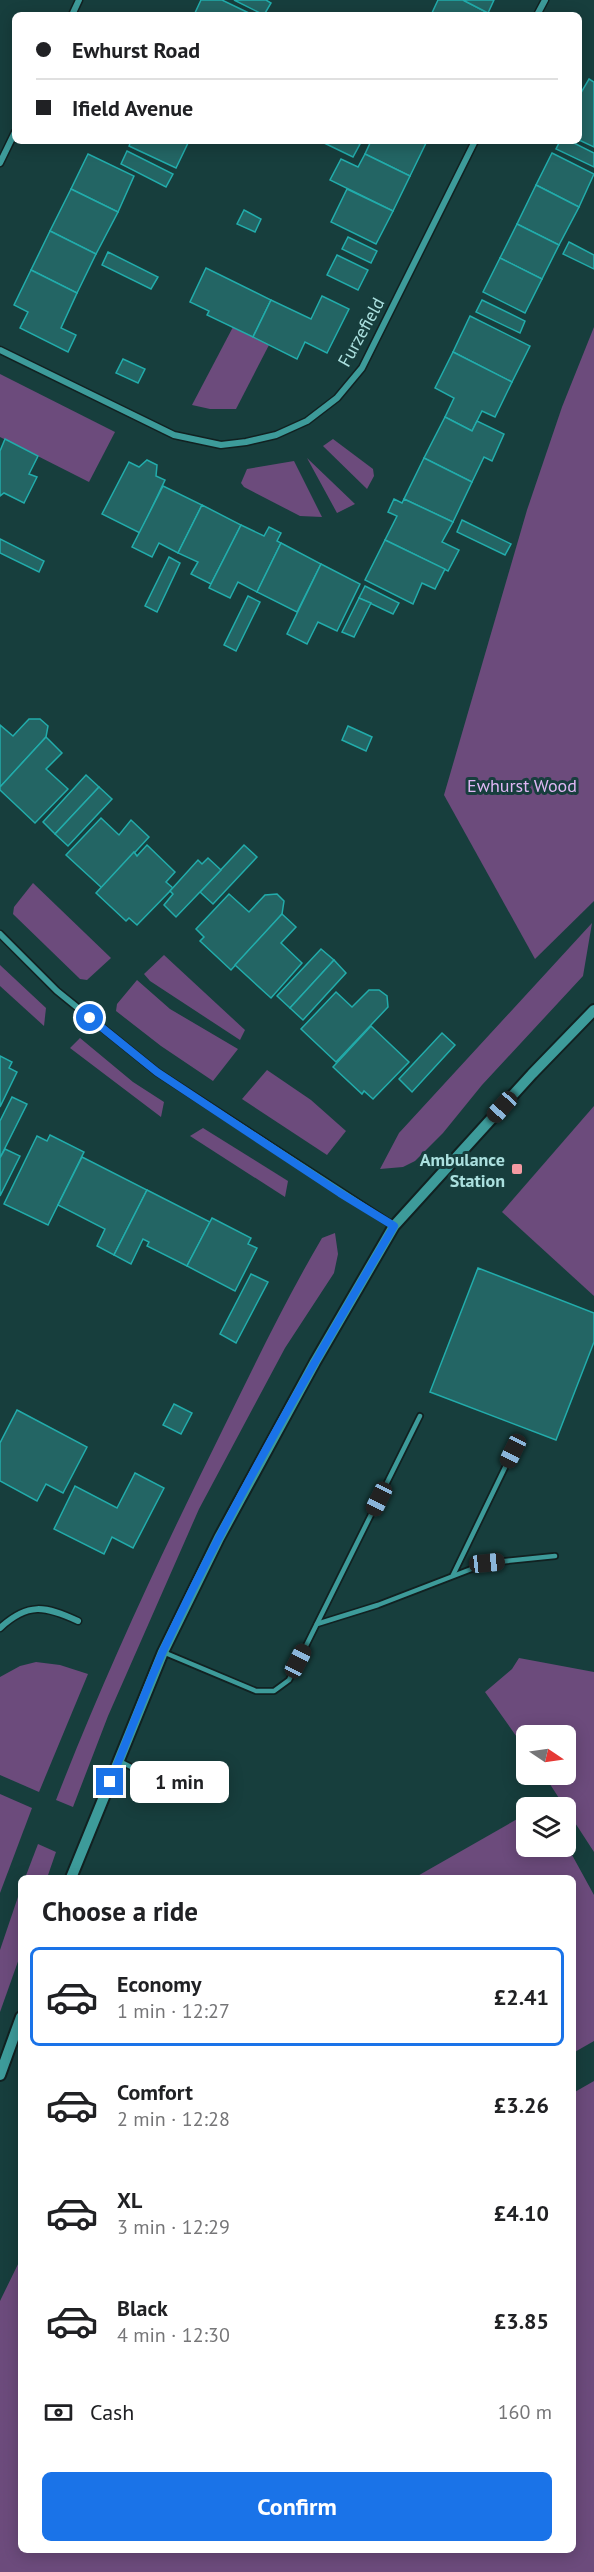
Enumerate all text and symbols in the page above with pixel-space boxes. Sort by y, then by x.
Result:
text: Ewhurst Road [72,36,200,64]
text: Ifield Avenue [72,94,193,122]
street label: Furzefield [333,293,389,371]
park label: Ewhurst Wood [467,774,577,797]
route start [76,1004,103,1031]
car [483,1088,521,1126]
place label: Ambulance Station [420,1148,505,1192]
marker: Ambulance Station [510,1162,524,1176]
car [497,1431,529,1471]
car [363,1479,395,1519]
car [468,1552,506,1574]
car [282,1641,314,1681]
north arrow [516,1725,576,1785]
map controls [516,1725,576,1857]
callout: 1 min [131,1761,230,1803]
route end [96,1768,123,1795]
text: 1 min [155,1769,204,1795]
button: layers [516,1797,576,1857]
text: Choose a ride [42,1894,198,1928]
icon: car [45,1970,99,2024]
text: Economy [117,1970,201,1998]
text: £2.41 [494,1983,549,2011]
text: 1 min · 12:27 [117,1998,230,2024]
icon: car [45,2078,99,2132]
text: Comfort [117,2078,193,2106]
text: £3.26 [494,2091,549,2119]
text: 2 min · 12:28 [117,2106,230,2132]
icon: car [45,2186,99,2240]
text: XL [117,2186,142,2214]
text: £4.10 [494,2199,549,2227]
text: 3 min · 12:29 [117,2214,230,2240]
icon: car [45,2294,99,2348]
text: Black [117,2294,168,2322]
text: £3.85 [494,2307,549,2335]
text: 4 min · 12:30 [117,2322,230,2348]
icon: cash [42,2396,75,2429]
text: Cash [90,2398,134,2426]
text: 160 m [498,2399,552,2425]
button: Confirm [42,2472,552,2541]

